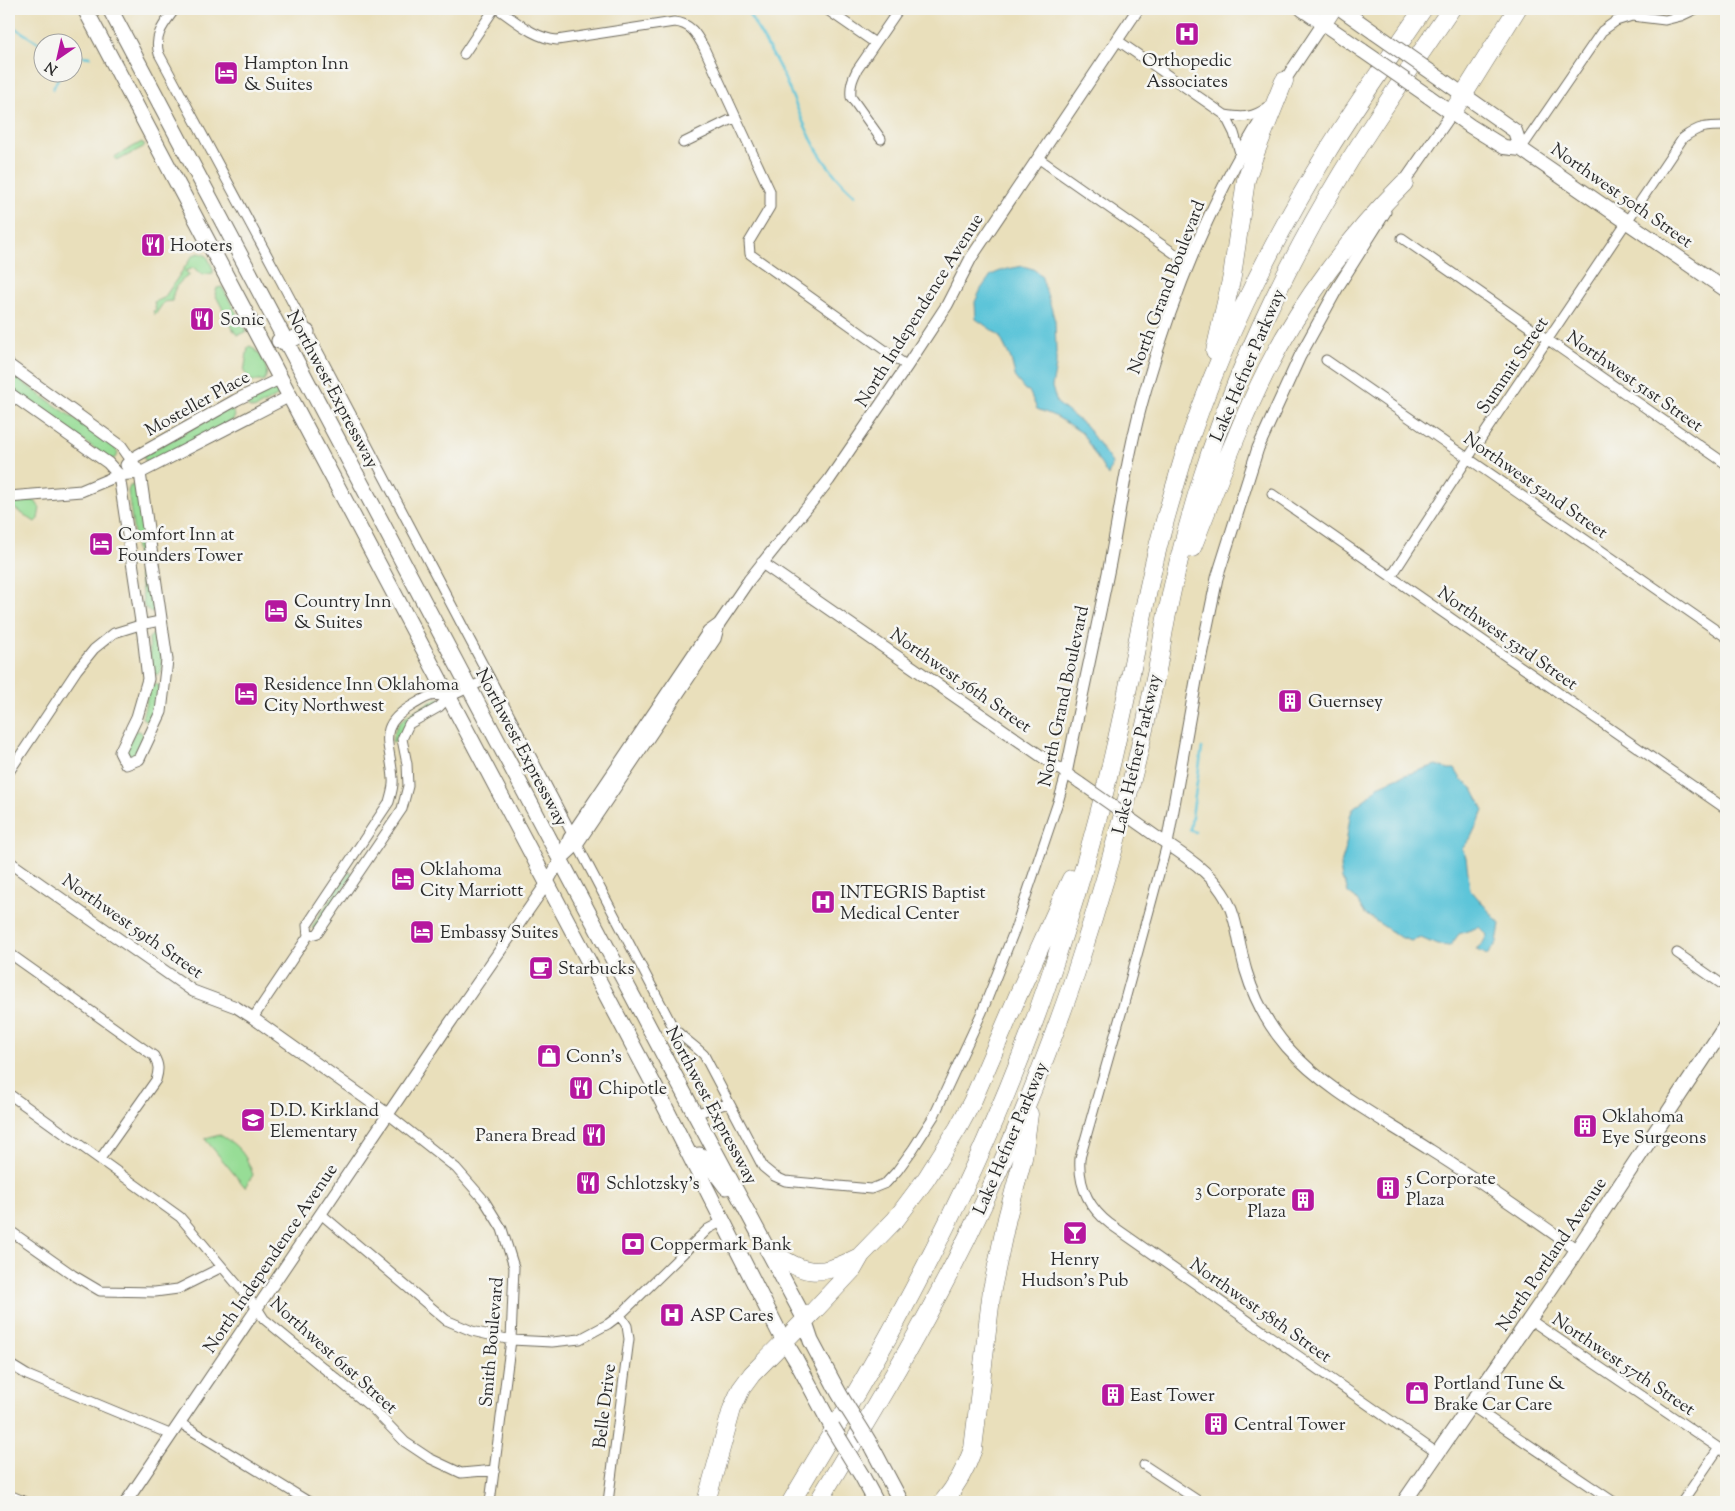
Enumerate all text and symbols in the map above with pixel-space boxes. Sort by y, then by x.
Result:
hospital icon: Orthopedic Associates [1174,21,1200,47]
north arrow [32,32,82,82]
place label: Orthopedic Associates [1142,49,1232,96]
place label: Hampton Inn & Suites [244,52,349,99]
text: N [42,56,62,79]
hotel icon: Hampton Inn & Suites [213,60,239,86]
street label: Northwest 50th Street [1544,138,1697,256]
street label: North Grand Boulevard [1123,197,1213,378]
street label: North Independence Avenue [850,209,991,413]
restaurant icon: Hooters [140,232,166,258]
place label: Hooters [170,234,232,260]
street label: Lake Hefner Parkway [1205,285,1293,446]
restaurant icon: Sonic [189,306,215,332]
street label: Northwest Expressway [278,306,384,474]
place label: Sonic [220,308,264,334]
street label: Summit Street [1471,312,1556,420]
street label: Northwest 51st Street [1560,326,1707,440]
street label: Mosteller Place [141,365,255,444]
street label: Northwest 52nd Street [1457,427,1612,546]
place label: Comfort Inn at Founders Tower [118,523,243,570]
hotel icon: Comfort Inn at Founders Tower [88,531,114,557]
street label: Northwest 53rd Street [1431,581,1582,698]
place label: Country Inn & Suites [294,590,392,637]
hotel icon: Country Inn & Suites [263,598,289,624]
street label: North Grand Boulevard [1033,604,1097,789]
street label: Northwest 56th Street [884,623,1036,740]
street label: Northwest Expressway [467,664,573,832]
street label: Lake Hefner Parkway [1107,672,1169,837]
place label: Residence Inn Oklahoma City Northwest [264,673,459,720]
hotel icon: Residence Inn Oklahoma City Northwest [233,681,259,707]
building icon: Guernsey [1277,688,1303,714]
place label: Guernsey [1308,690,1383,716]
place label: Oklahoma City Marriott [420,858,523,905]
hotel icon: Oklahoma City Marriott [390,866,416,892]
street label: Northwest 59th Street [56,869,208,986]
place label: INTEGRIS Baptist Medical Center [840,881,986,928]
hospital icon: INTEGRIS Baptist Medical Center [810,889,836,915]
hotel icon: Embassy Suites [409,919,435,945]
place label: Embassy Suites [440,921,558,947]
cafe icon: Starbucks [528,955,554,981]
place label: Starbucks [558,957,635,983]
street label: Northwest Expressway [657,1022,763,1190]
shop icon: Conn's [536,1043,562,1069]
place label: Conn's [566,1045,622,1071]
street label: Lake Hefner Parkway [968,1058,1056,1219]
restaurant icon: Chipotle [568,1075,594,1101]
place label: Chipotle [598,1077,667,1103]
place label: D.D. Kirkland Elementary [270,1099,379,1146]
place label: Oklahoma Eye Surgeons [1602,1105,1706,1152]
school or university icon: D.D. Kirkland Elementary [240,1107,266,1133]
building icon: Oklahoma Eye Surgeons [1572,1113,1598,1139]
restaurant icon: Panera Bread [581,1122,607,1148]
place label: Panera Bread [475,1124,576,1150]
street label: North Independence Avenue [198,1159,345,1359]
place label: 5 Corporate Plaza [1405,1167,1496,1214]
restaurant icon: Schlotzsky's [575,1170,601,1196]
place label: Schlotzsky's [606,1172,700,1198]
street label: North Portland Avenue [1491,1173,1614,1338]
building icon: 5 Corporate Plaza [1375,1175,1401,1201]
place label: 3 Corporate Plaza [1195,1179,1286,1226]
building icon: 3 Corporate Plaza [1290,1187,1316,1213]
bar icon: Henry Hudson's Pub [1062,1220,1088,1246]
bank icon: Coppermark Bank [620,1231,646,1257]
place label: Coppermark Bank [650,1233,792,1259]
place label: Henry Hudson's Pub [1022,1248,1129,1295]
street label: Northwest 58th Street [1184,1253,1336,1370]
street label: Smith Boulevard [474,1276,512,1408]
street label: Northwest 61st Street [263,1292,402,1421]
hospital icon: ASP Cares [659,1302,685,1328]
place label: ASP Cares [690,1304,774,1330]
street label: Northwest 57th Street [1546,1308,1700,1423]
street label: Belle Drive [588,1362,624,1450]
place label: Portland Tune & Brake Car Care [1434,1372,1565,1419]
shop icon: Portland Tune & Brake Car Care [1404,1380,1430,1406]
building icon: East Tower [1100,1382,1126,1408]
place label: East Tower [1130,1384,1215,1410]
building icon: Central Tower [1203,1411,1229,1437]
place label: Central Tower [1234,1413,1346,1439]

